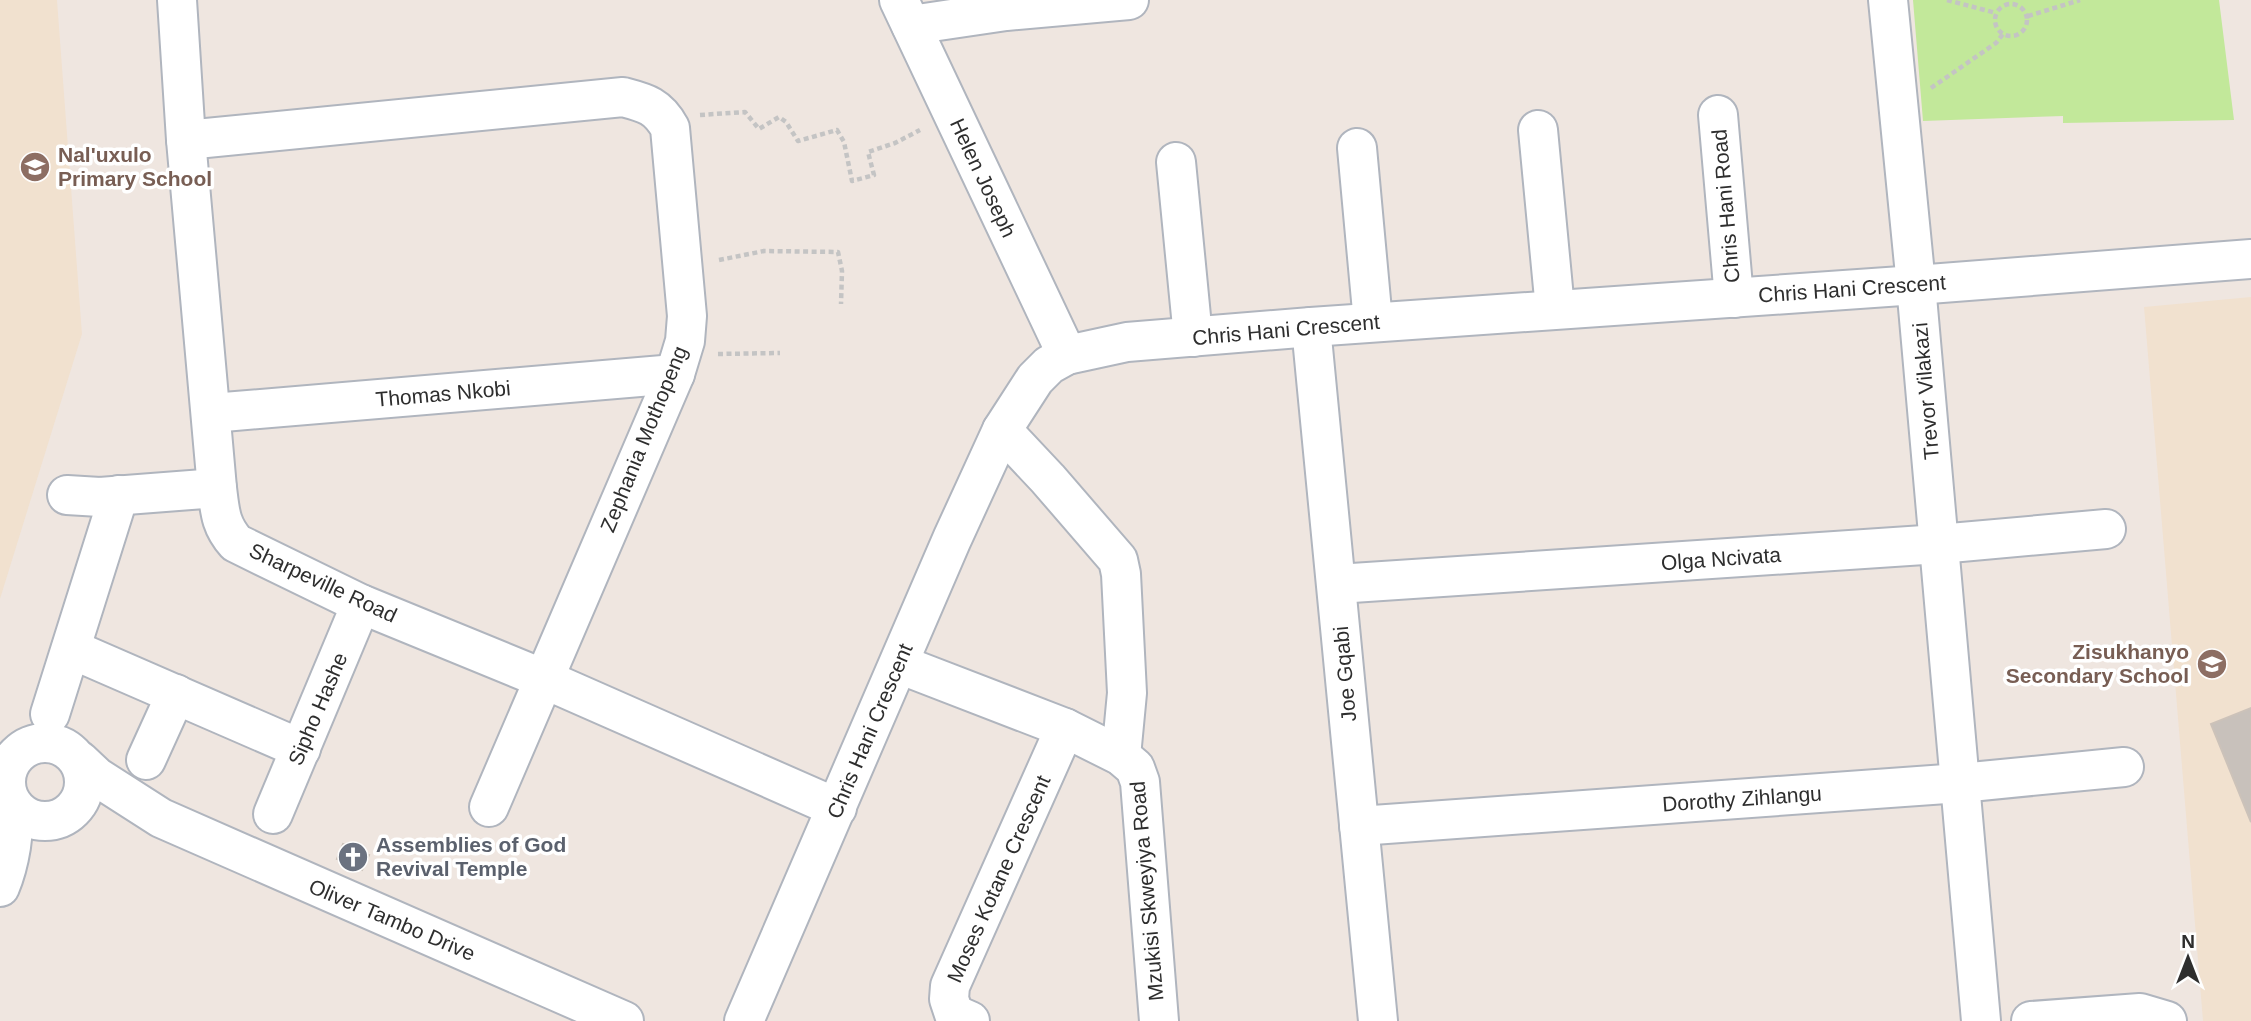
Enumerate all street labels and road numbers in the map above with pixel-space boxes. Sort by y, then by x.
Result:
street label: Helen Joseph [946,115,1021,241]
street label: Chris Hani Road [1707,128,1744,284]
street label: Chris Hani Crescent [1757,270,1947,307]
street label: Chris Hani Crescent [1191,310,1381,349]
street label: Trevor Vilakazi [1908,321,1943,461]
street label: Zephania Mothopeng [596,342,691,535]
street label: Thomas Nkobi [375,376,511,411]
street label: Sharpeville Road [246,538,401,627]
street label: Olga Ncivata [1660,543,1782,574]
street label: Joe Gqabi [1329,625,1360,723]
street label: Chris Hani Crescent [822,640,917,822]
street label: Sipho Hashe [283,649,352,769]
street label: Moses Kotane Crescent [942,772,1055,986]
street label: Mzukisi Skweyiya Road [1125,780,1168,1002]
street label: Dorothy Zihlangu [1661,781,1823,816]
street label: Oliver Tambo Drive [306,874,479,965]

